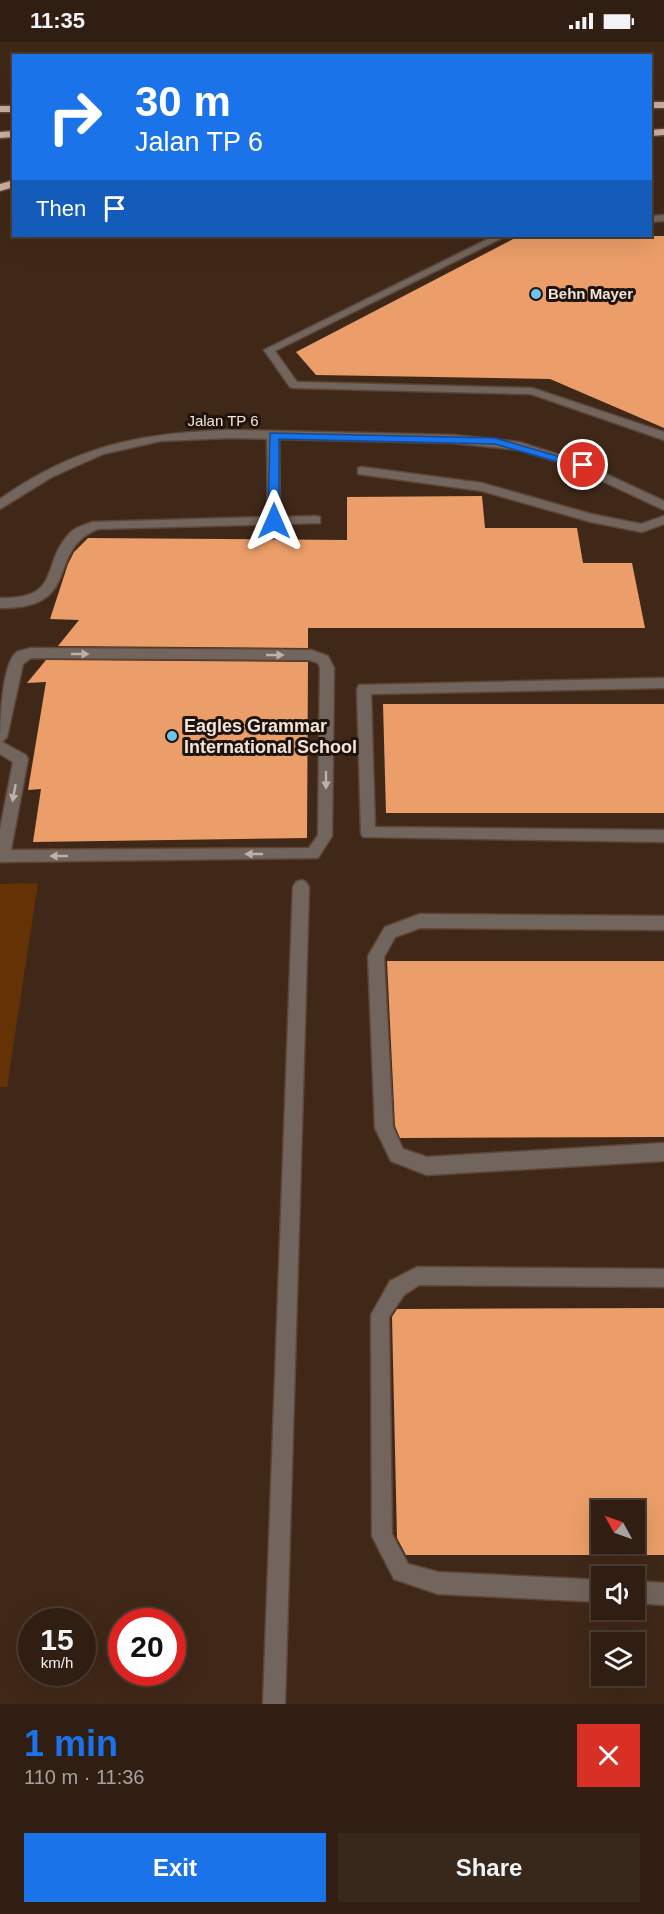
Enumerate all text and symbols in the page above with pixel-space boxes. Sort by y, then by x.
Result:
text: 11:35 [30,8,85,33]
icon: right [36,78,114,156]
text: 30 m [135,78,231,125]
text: Jalan TP 6 [135,127,263,157]
icon: arrive [98,192,131,225]
text: Then [36,196,86,221]
place label: Behn Mayer [548,285,633,302]
marker: Behn Mayer [529,287,543,301]
street label: Jalan TP 6 [187,412,259,429]
pin [557,439,608,490]
icon: arrive [566,448,599,481]
position arrow [242,489,306,553]
one-way arrow [71,649,90,659]
one-way arrow [266,650,285,660]
place label: Eagles Grammar International School [184,716,357,757]
marker: Eagles Grammar International School [165,729,179,743]
one-way arrow [321,771,331,790]
one-way arrow [9,783,18,802]
one-way arrow [245,849,264,859]
one-way arrow [50,851,69,861]
north arrow [591,1500,645,1554]
map controls [591,1500,645,1686]
button: sound [591,1566,645,1620]
speed limit sign: 20 [108,1608,186,1686]
text: 15 [40,1623,74,1656]
button: layers [591,1632,645,1686]
text: km/h [41,1654,73,1671]
text: 1 min [24,1723,118,1764]
button: close [577,1724,640,1787]
text: 110 m · 11:36 [24,1766,144,1788]
button: Exit [24,1833,326,1902]
button: Share [338,1833,640,1902]

